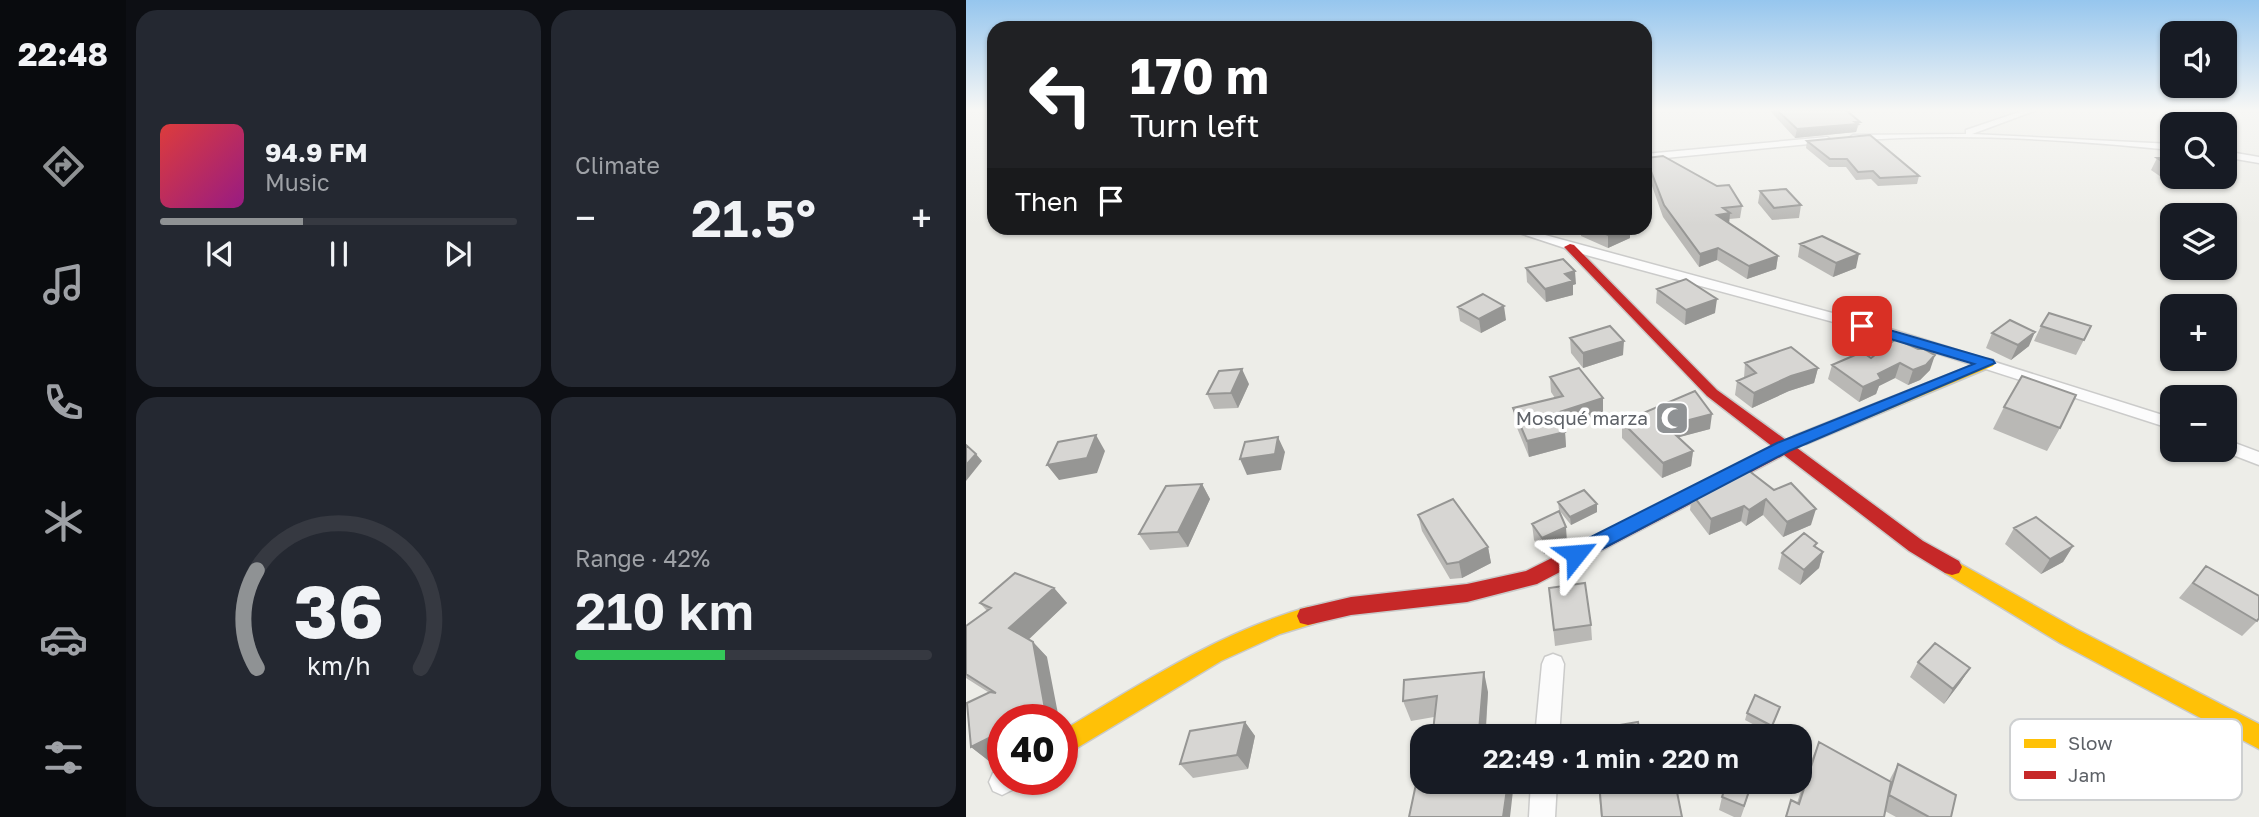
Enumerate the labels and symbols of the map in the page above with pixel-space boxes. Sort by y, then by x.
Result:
pin [1832,296,1892,356]
mosque icon: Mosqué marza [1653,399,1691,437]
place label: Mosqué marza [1516,406,1648,429]
position arrow [1539,517,1613,591]
speed limit sign: 40 [987,704,1078,795]
legend [2010,719,2242,800]
text: Slow [2068,731,2113,754]
text: Jam [2068,763,2106,786]

